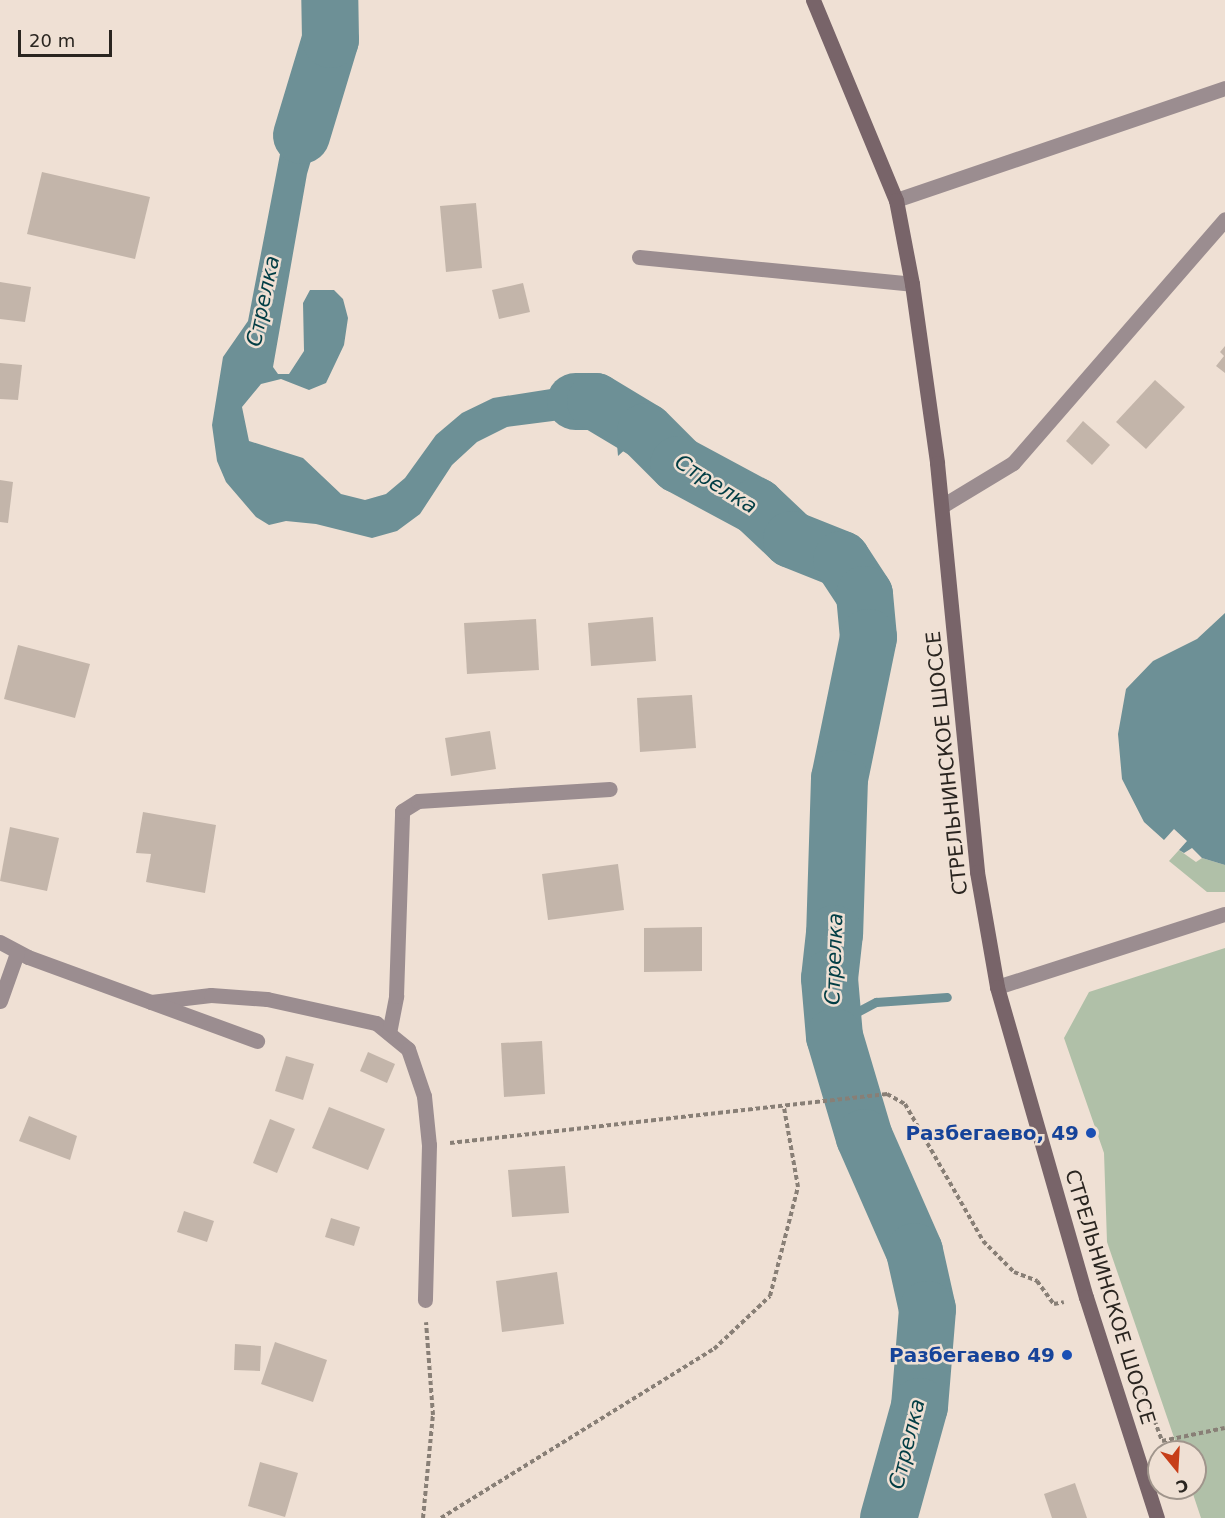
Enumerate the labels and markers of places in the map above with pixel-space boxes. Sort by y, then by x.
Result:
place label: Разбегаево, 49 [905,1121,1079,1145]
marker: Разбегаево, 49 [1084,1126,1098,1140]
place label: Разбегаево 49 [889,1343,1055,1367]
marker: Разбегаево 49 [1060,1348,1074,1362]

